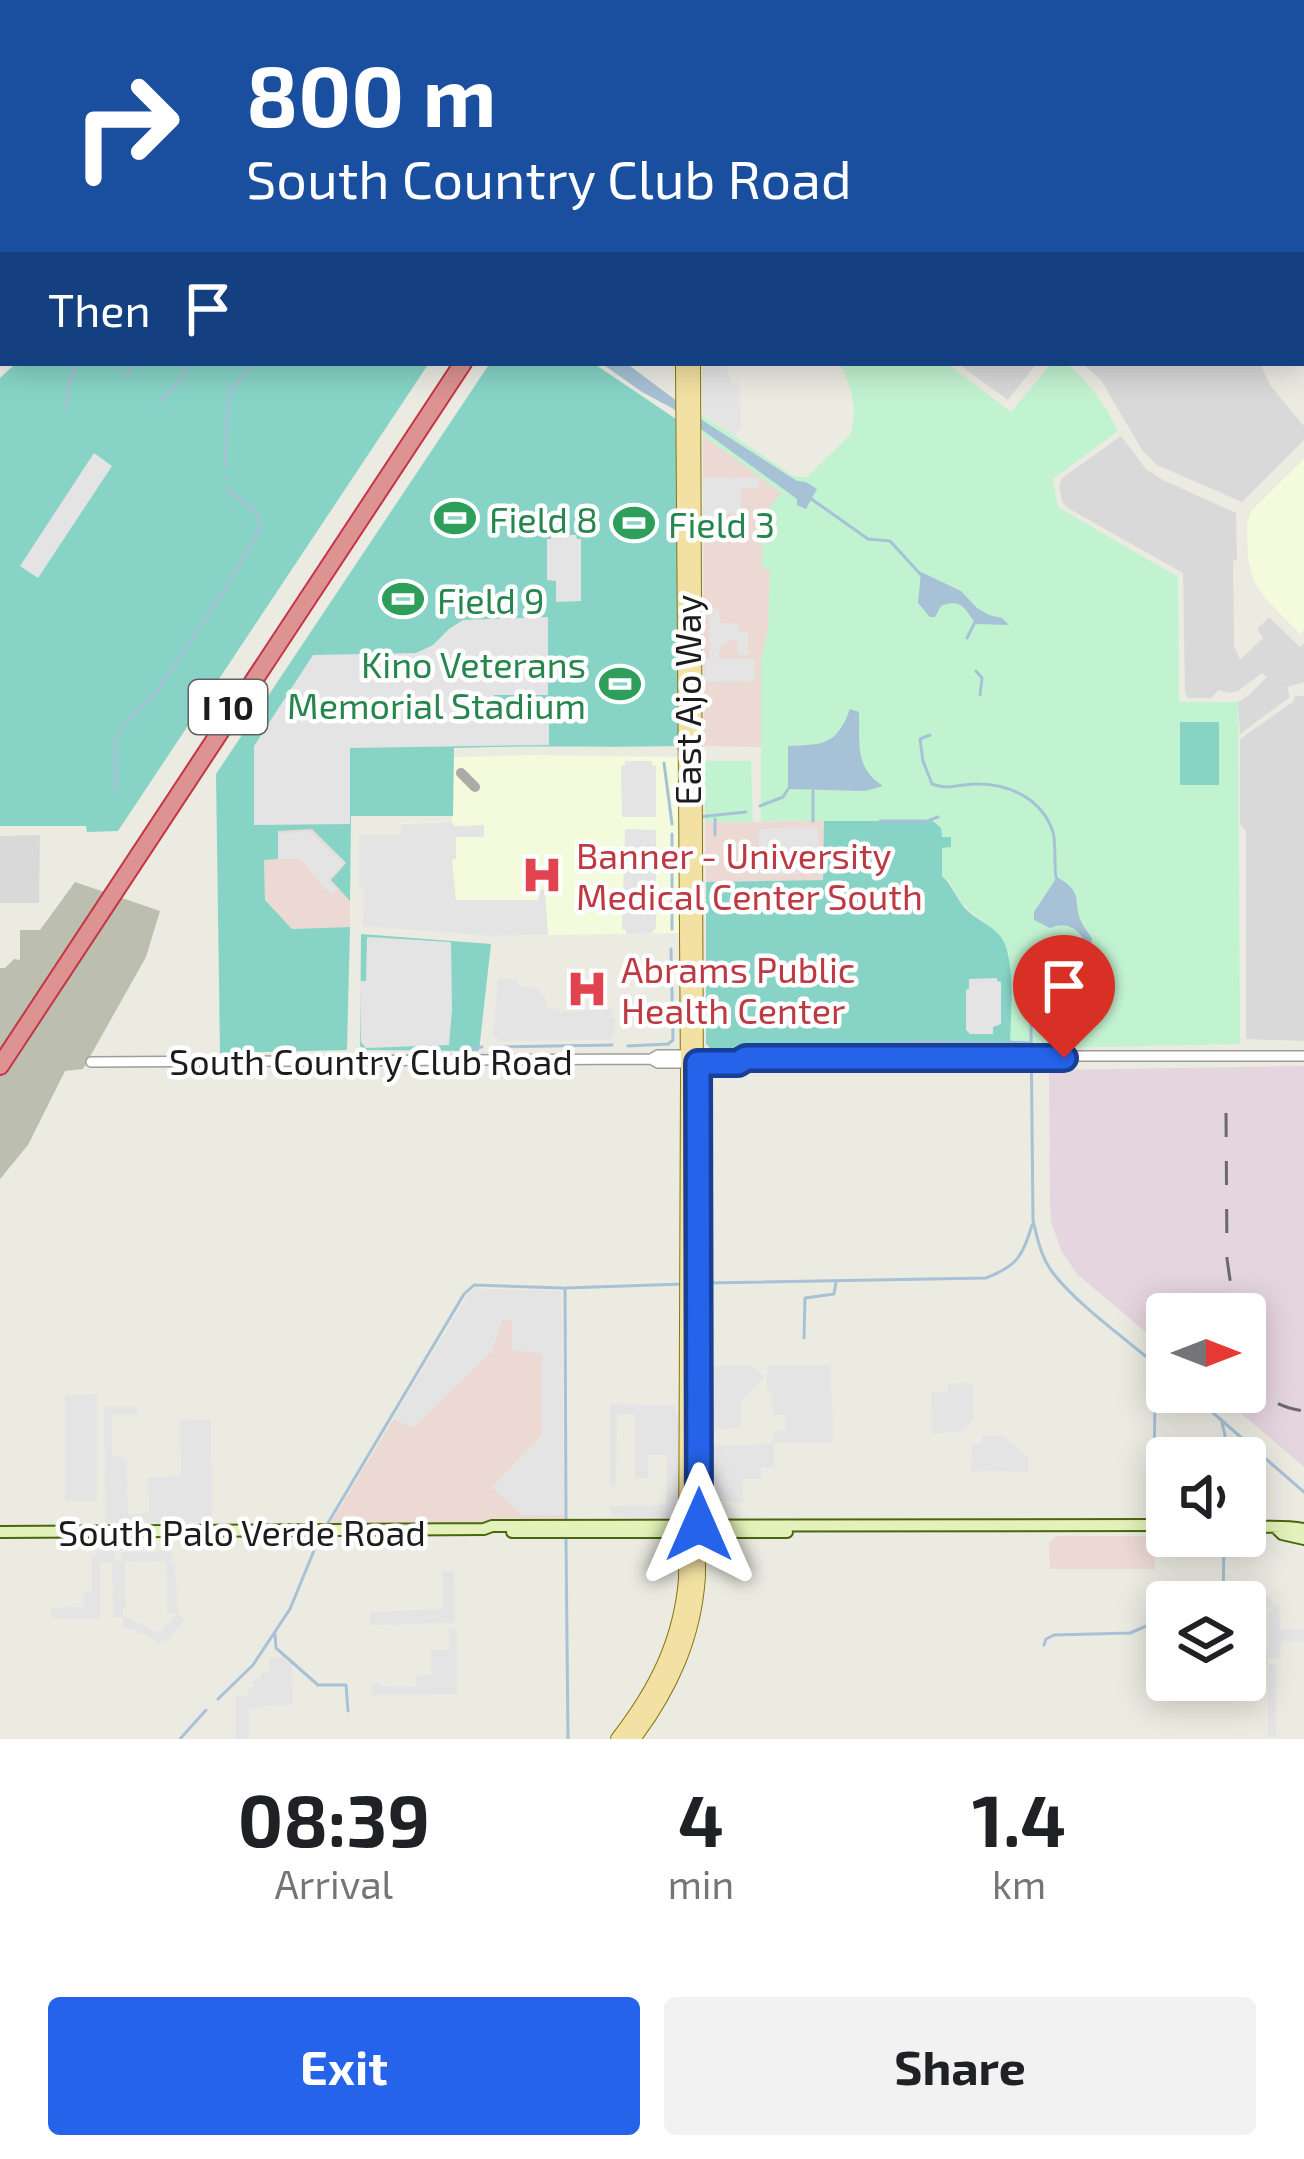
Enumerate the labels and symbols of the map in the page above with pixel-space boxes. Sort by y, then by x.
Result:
sports icon: Field 8 [432,495,478,541]
place label: Field 8 [489,497,598,540]
sports icon: Field 3 [611,500,657,546]
place label: Field 3 [668,502,775,545]
sports icon: Field 9 [380,576,426,622]
place label: Field 9 [437,578,545,621]
street label: East Ajo Way [665,595,708,806]
place label: Kino Veterans Memorial Stadium [287,642,586,726]
sports icon: Kino Veterans Memorial Stadium [597,661,643,707]
road number: I 10 [189,680,267,734]
place label: Banner - University Medical Center South [576,833,923,917]
hospital icon: Banner - University Medical Center South [519,852,565,898]
pin [1013,935,1115,1058]
place label: Abrams Public Health Center [621,947,855,1031]
hospital icon: Abrams Public Health Center [564,966,610,1012]
street label: South Country Club Road [169,1039,573,1082]
north arrow [1146,1293,1266,1413]
position arrow [636,1462,762,1588]
street label: South Palo Verde Road [58,1510,426,1553]

